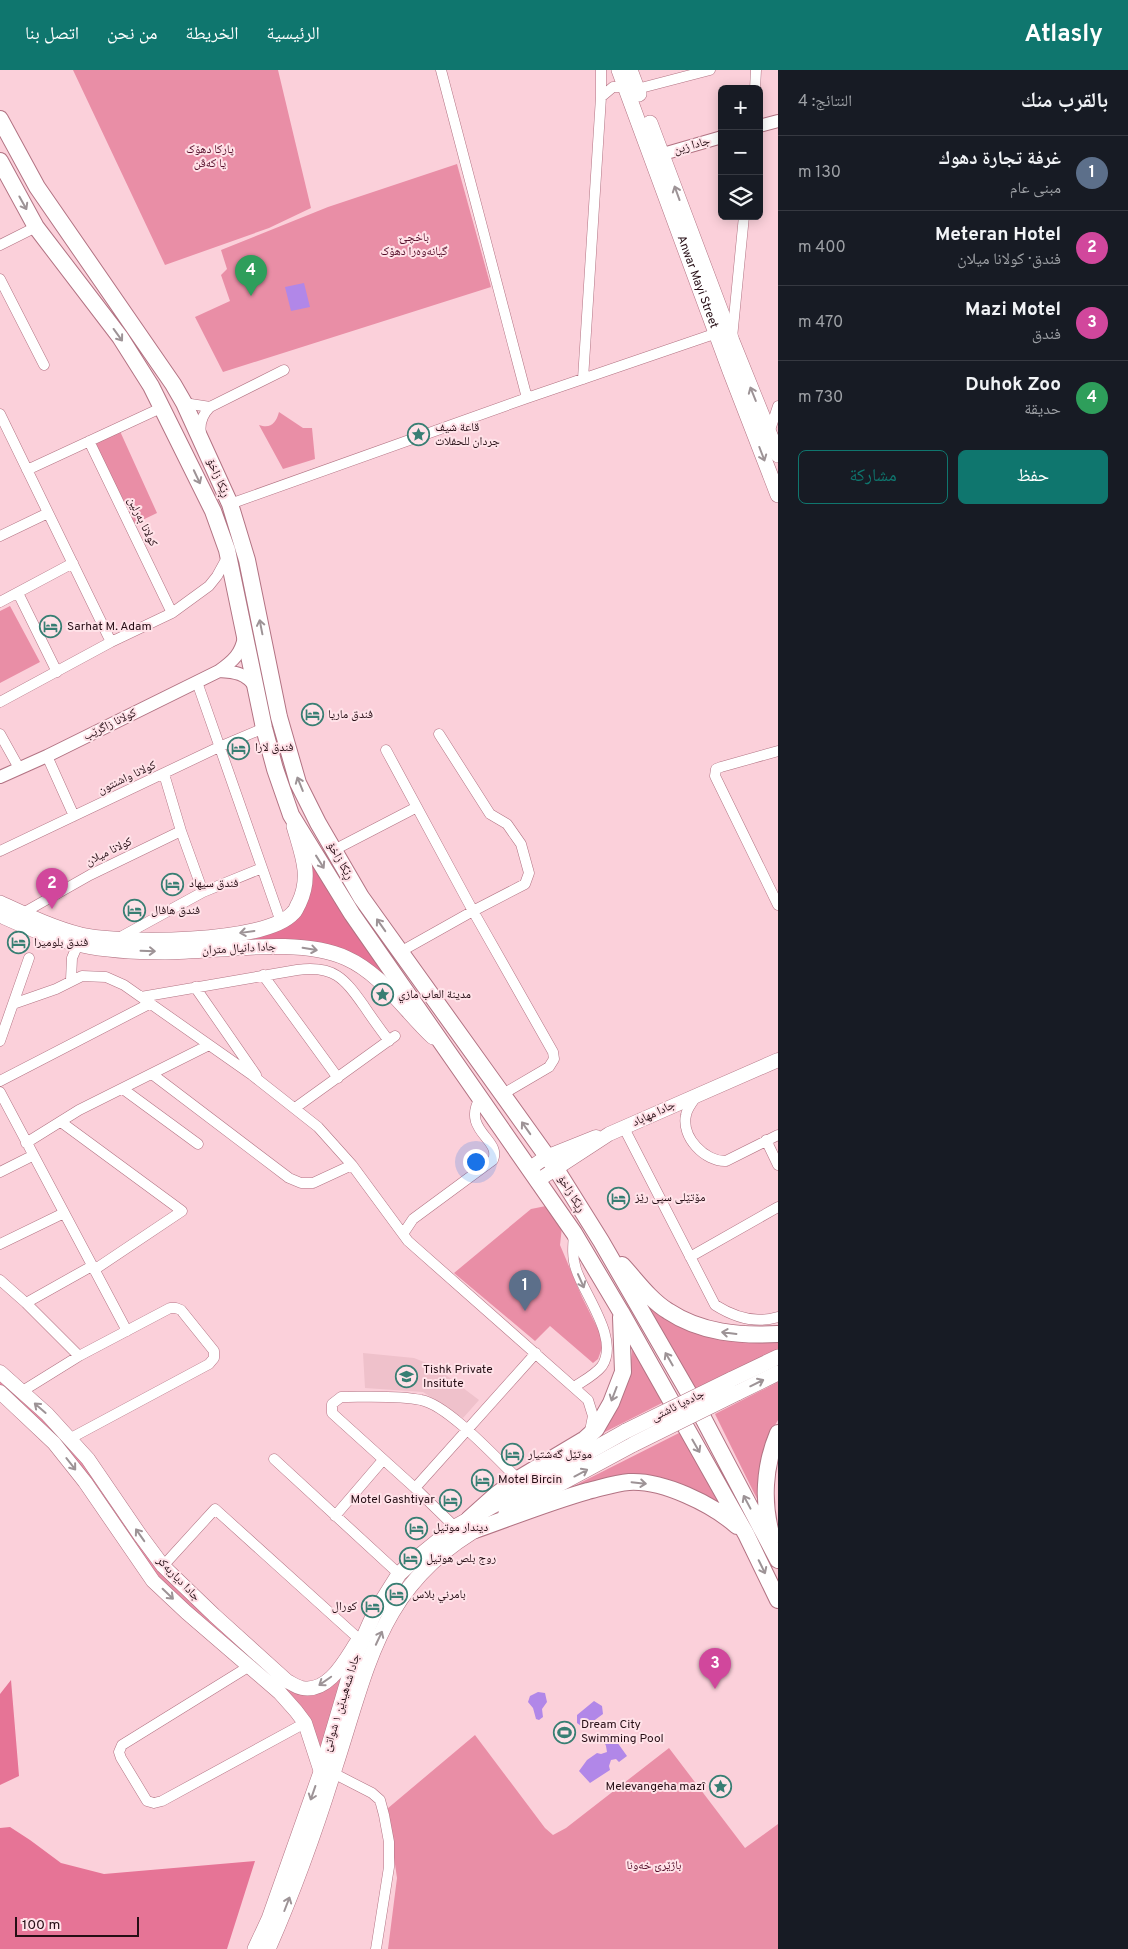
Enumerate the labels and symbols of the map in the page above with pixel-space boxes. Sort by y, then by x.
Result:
street label: جادا زین [672,133,712,159]
park label: پاركا دهۆک يا كەڤن [186,142,234,172]
one-way arrow [672,185,681,201]
one-way arrow [19,196,29,210]
park label: باخچێ گیانه‌وه‌را دهۆک [380,230,448,260]
street label: Anwar Mayi Street [673,233,722,331]
pin: 4 [235,255,267,296]
one-way arrow [113,328,123,342]
one-way arrow [748,387,757,402]
place label: قاعة شيف جردان للحفلات [435,420,500,450]
place icon: قاعة شيف جردان للحفلات [407,423,431,447]
one-way arrow [758,445,767,461]
street label: ڕێکا زاخۆ [202,456,234,500]
one-way arrow [193,469,202,484]
street label: كولانا بەرلین [123,495,161,549]
hotel icon: Sarhat M. Adam [39,615,63,639]
place label: Sarhat M. Adam [67,619,152,635]
one-way arrow [255,619,265,635]
hotel icon: فندق ماريا [300,703,324,727]
street label: كولانا زاگرێب [81,705,139,745]
place label: فندق ماريا [328,707,373,723]
hotel icon: فندق لارا [227,736,251,760]
place label: فندق لارا [255,740,294,756]
street label: كولانا واشنتون [95,757,159,799]
one-way arrow [294,777,304,792]
street label: كولانا ميلان [83,834,135,870]
street label: ڕێکا زاخۆ [322,839,357,883]
one-way arrow [316,855,326,869]
pin: 2 [36,868,68,909]
hotel icon: فندق سيهاد [161,872,185,896]
place label: فندق سيهاد [189,876,239,892]
hotel icon: فندق هافال [123,899,147,923]
place label: فندق هافال [151,903,200,919]
one-way arrow [376,918,386,932]
one-way arrow [240,927,256,937]
hotel icon: فندق بلوميرا [6,931,30,955]
place label: فندق بلوميرا [34,935,88,951]
street label: جادا دانيال متران [201,939,277,959]
one-way arrow [302,945,318,955]
one-way arrow [140,946,156,956]
place icon: مدينة العاب مازي [370,983,394,1007]
place label: مدينة العاب مازي [398,987,471,1004]
street label: جادا مهاباد [630,1097,678,1131]
one-way arrow [521,1121,531,1135]
your location [463,1149,489,1175]
street label: ڕێکا زاخۆ [553,1172,589,1216]
hotel icon: مۆتێلی سپی رێز [607,1186,631,1210]
place label: مۆتێلی سپی رێز [634,1190,705,1206]
pin: 1 [509,1270,541,1311]
one-way arrow [577,1273,586,1288]
one-way arrow [722,1328,738,1338]
one-way arrow [664,1353,674,1367]
place label: Tishk Private Insitute [423,1362,493,1392]
school or university icon: Tishk Private Insitute [395,1365,419,1389]
one-way arrow [750,1378,765,1388]
one-way arrow [609,1386,618,1402]
street label: جادەیا ئاشتی [649,1386,708,1426]
one-way arrow [33,1402,46,1413]
one-way arrow [692,1439,702,1453]
hotel icon: موتێل گەشتیار [500,1443,524,1467]
place label: موتێل گەشتیار [527,1447,592,1463]
one-way arrow [66,1457,76,1471]
one-way arrow [573,1467,588,1477]
hotel icon: Motel Bircin [470,1468,494,1492]
place label: Motel Bircin [498,1472,562,1488]
one-way arrow [630,1478,646,1488]
hotel icon: Motel Gashtiyar [439,1488,463,1512]
place label: Motel Gashtiyar [351,1492,435,1508]
one-way arrow [742,1495,751,1510]
hotel icon: ديندار موتيل [405,1516,429,1540]
place label: ديندار موتيل [433,1520,488,1536]
one-way arrow [135,1528,145,1542]
hotel icon: روج بلص هوتيل [398,1547,422,1571]
place label: روج بلص هوتيل [426,1551,497,1567]
street label: جادا دیاربه‌كر [152,1552,204,1605]
one-way arrow [758,1559,767,1574]
hotel icon: بامرني بلاس [384,1583,408,1607]
place label: بامرني بلاس [412,1587,466,1604]
one-way arrow [161,1588,174,1600]
hotel icon: كورال [361,1595,385,1619]
place label: كورال [332,1599,357,1615]
one-way arrow [374,1631,384,1646]
pin: 3 [699,1648,731,1689]
street label: جادا شەهیدێن ١ شواتێ [319,1652,365,1754]
one-way arrow [318,1676,332,1686]
place label: Dream City Swimming Pool [581,1717,664,1747]
sports icon: Dream City Swimming Pool [553,1720,577,1744]
place icon: Melevangeha mazî [709,1775,733,1799]
place label: Melevangeha mazî [605,1779,706,1795]
one-way arrow [308,1784,317,1800]
park label: باژێرێ خه‌ونا [626,1858,682,1874]
one-way arrow [283,1897,292,1912]
scale bar [15,1914,139,1937]

